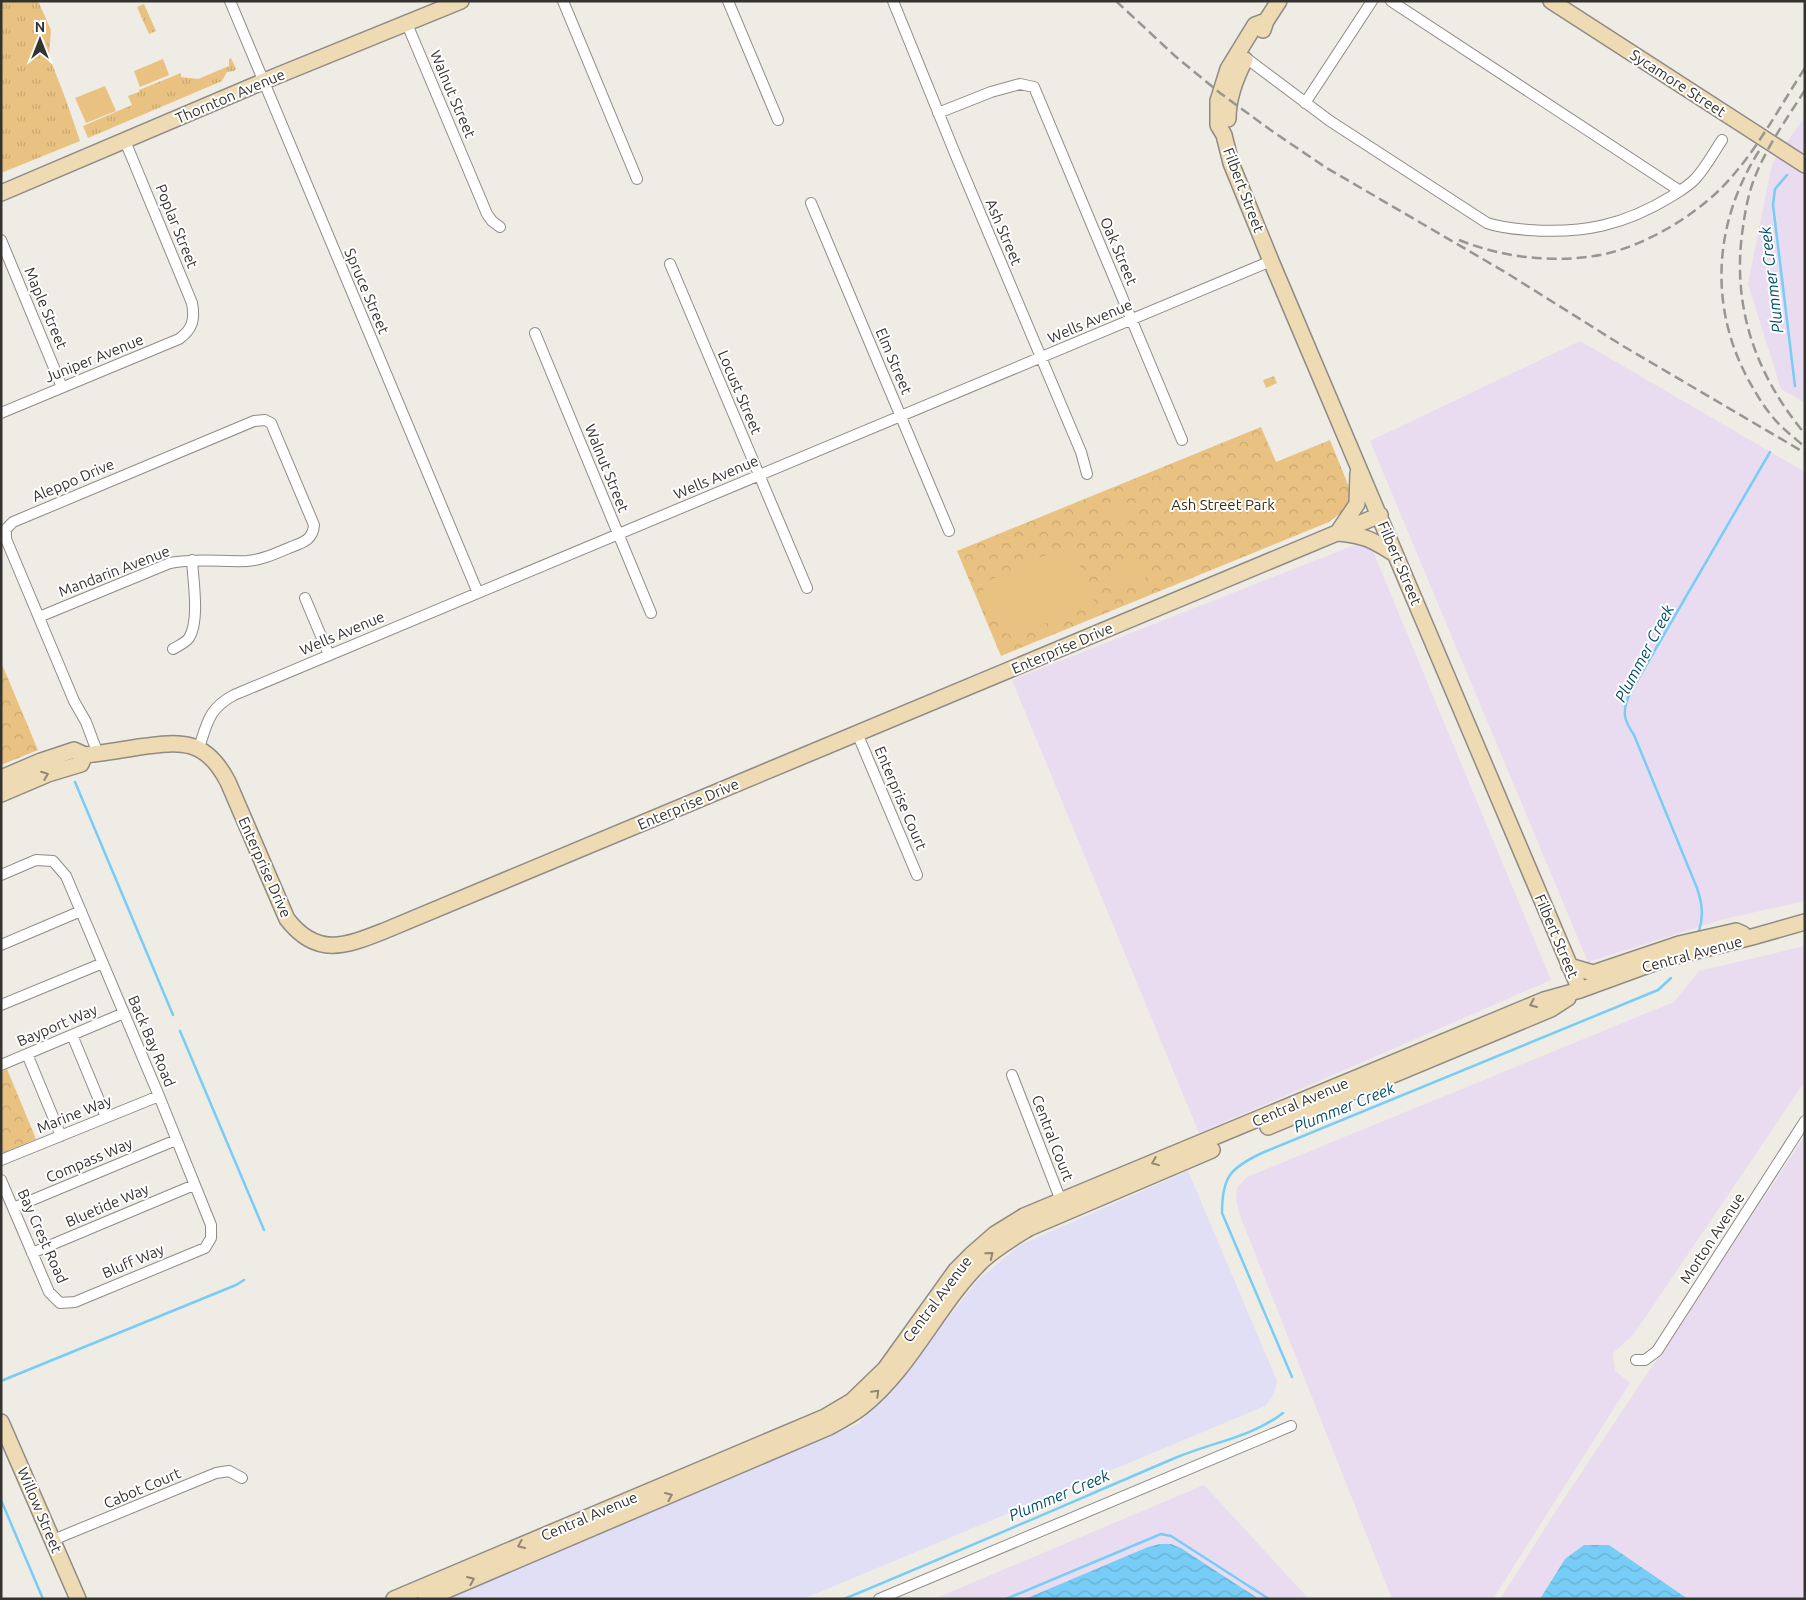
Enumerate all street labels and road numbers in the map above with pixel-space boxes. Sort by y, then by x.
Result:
street label: Sycamore Street [1627,46,1729,120]
street label: Walnut Street [427,48,479,140]
street label: Thornton Avenue [173,65,287,127]
street label: Filbert Street [1220,145,1268,235]
street label: Poplar Street [152,182,202,271]
street label: Ash Street [982,196,1026,268]
street label: Oak Street [1097,214,1141,288]
street label: Spruce Street [341,246,393,336]
street label: Maple Street [21,265,71,351]
street label: Wells Avenue [1045,296,1135,346]
street label: Elm Street [872,325,916,397]
street label: Juniper Avenue [42,330,146,386]
street label: Locust Street [715,347,765,437]
street label: Walnut Street [582,421,632,515]
street label: Wells Avenue [671,452,761,502]
street label: Aleppo Drive [30,455,116,505]
street label: Filbert Street [1375,519,1425,608]
street label: Mandarin Avenue [56,542,172,600]
street label: Wells Avenue [297,608,387,658]
street label: Enterprise Drive [1009,619,1115,677]
street label: Enterprise Court [871,743,931,853]
street label: Enterprise Drive [635,775,741,833]
street label: Enterprise Drive [235,814,295,920]
street label: Filbert Street [1532,892,1582,981]
street label: Central Avenue [1640,932,1744,976]
street label: Back Bay Road [125,993,179,1089]
street label: Bayport Way [14,1000,100,1050]
street label: Central Avenue [1249,1074,1351,1130]
street label: Marine Way [34,1091,114,1137]
street label: Central Court [1029,1093,1077,1184]
street label: Compass Way [43,1134,135,1186]
street label: Bluetide Way [63,1180,151,1230]
street label: Bay Crest Road [15,1186,71,1286]
street label: Morton Avenue [1676,1189,1748,1287]
street label: Bluff Way [100,1240,166,1282]
street label: Central Avenue [899,1253,975,1345]
street label: Cabot Court [101,1464,183,1512]
street label: Willow Street [14,1465,66,1555]
street label: Central Avenue [538,1488,640,1544]

